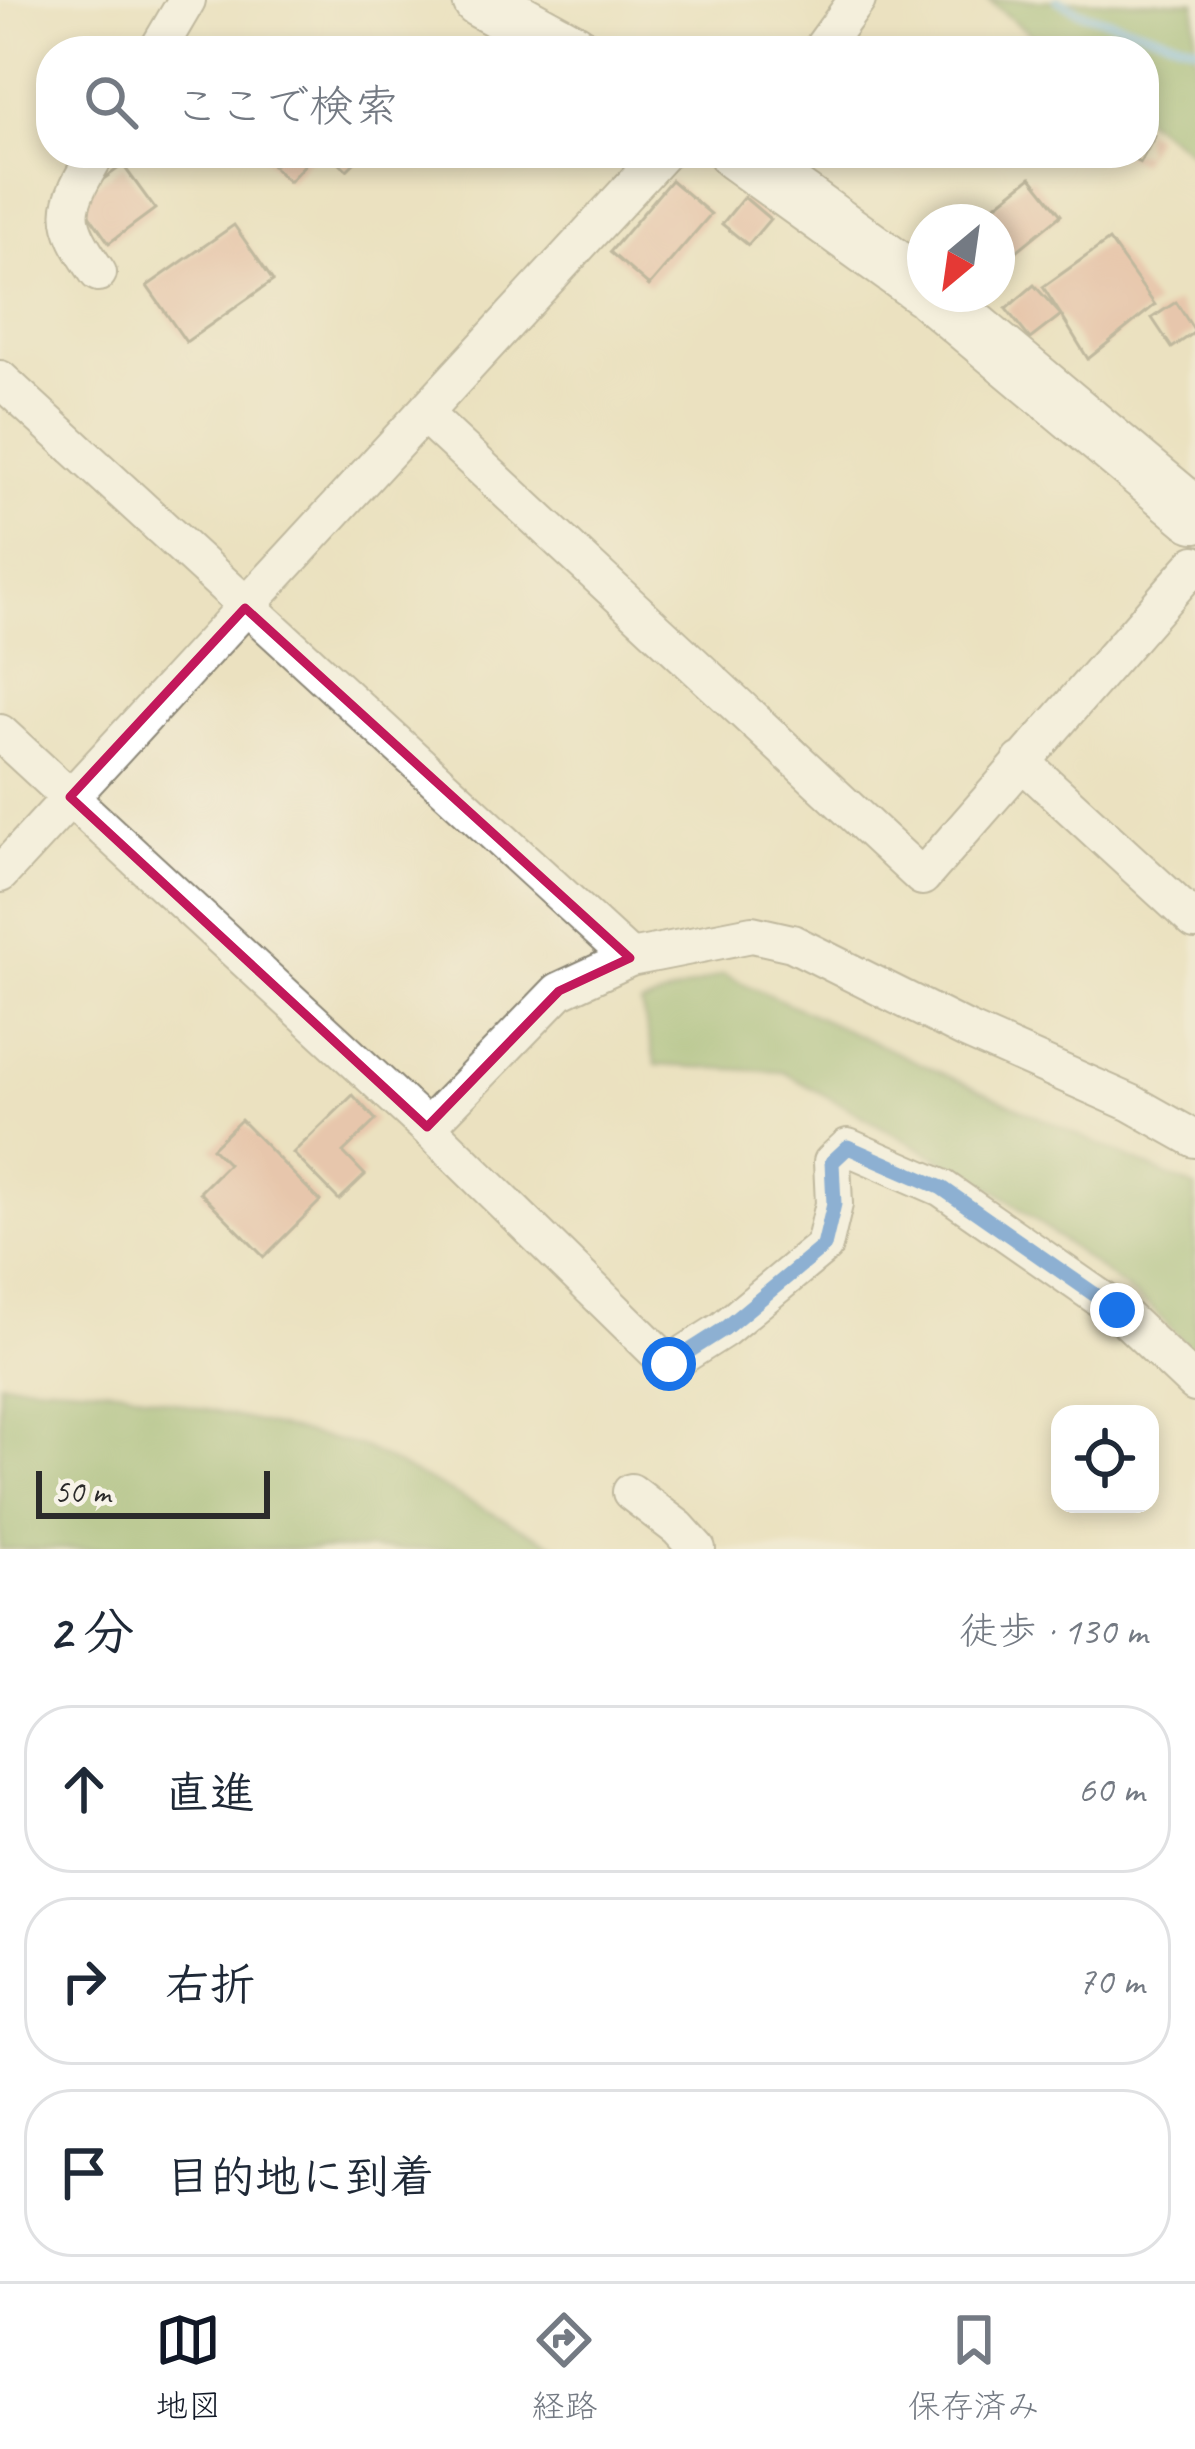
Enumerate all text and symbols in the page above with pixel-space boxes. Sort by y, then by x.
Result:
search box [36,36,1159,168]
icon: search [78,69,144,135]
text: ここで検索 [174,78,399,135]
north arrow [907,204,1015,312]
route end [1090,1283,1144,1337]
route start [642,1337,696,1391]
map controls [1051,1405,1159,1513]
button: locate [1051,1405,1159,1513]
scale bar [36,1465,270,1518]
text: 50 m [54,1471,110,1513]
text: 2 分 [48,1600,134,1664]
text: 徒歩 · 130 m [959,1607,1147,1656]
icon: ahead [51,1756,117,1822]
text: 直進 [165,1765,255,1822]
text: 60 m [1078,1765,1144,1814]
icon: right [51,1948,117,2014]
text: 右折 [165,1957,255,2014]
text: 70 m [1078,1957,1144,2006]
icon: arrive [51,2140,117,2206]
text: 目的地に到着 [165,2149,435,2206]
tab: 地図 [155,2307,221,2427]
tab: 経路 [531,2307,597,2427]
tab: 保存済み [908,2307,1040,2427]

